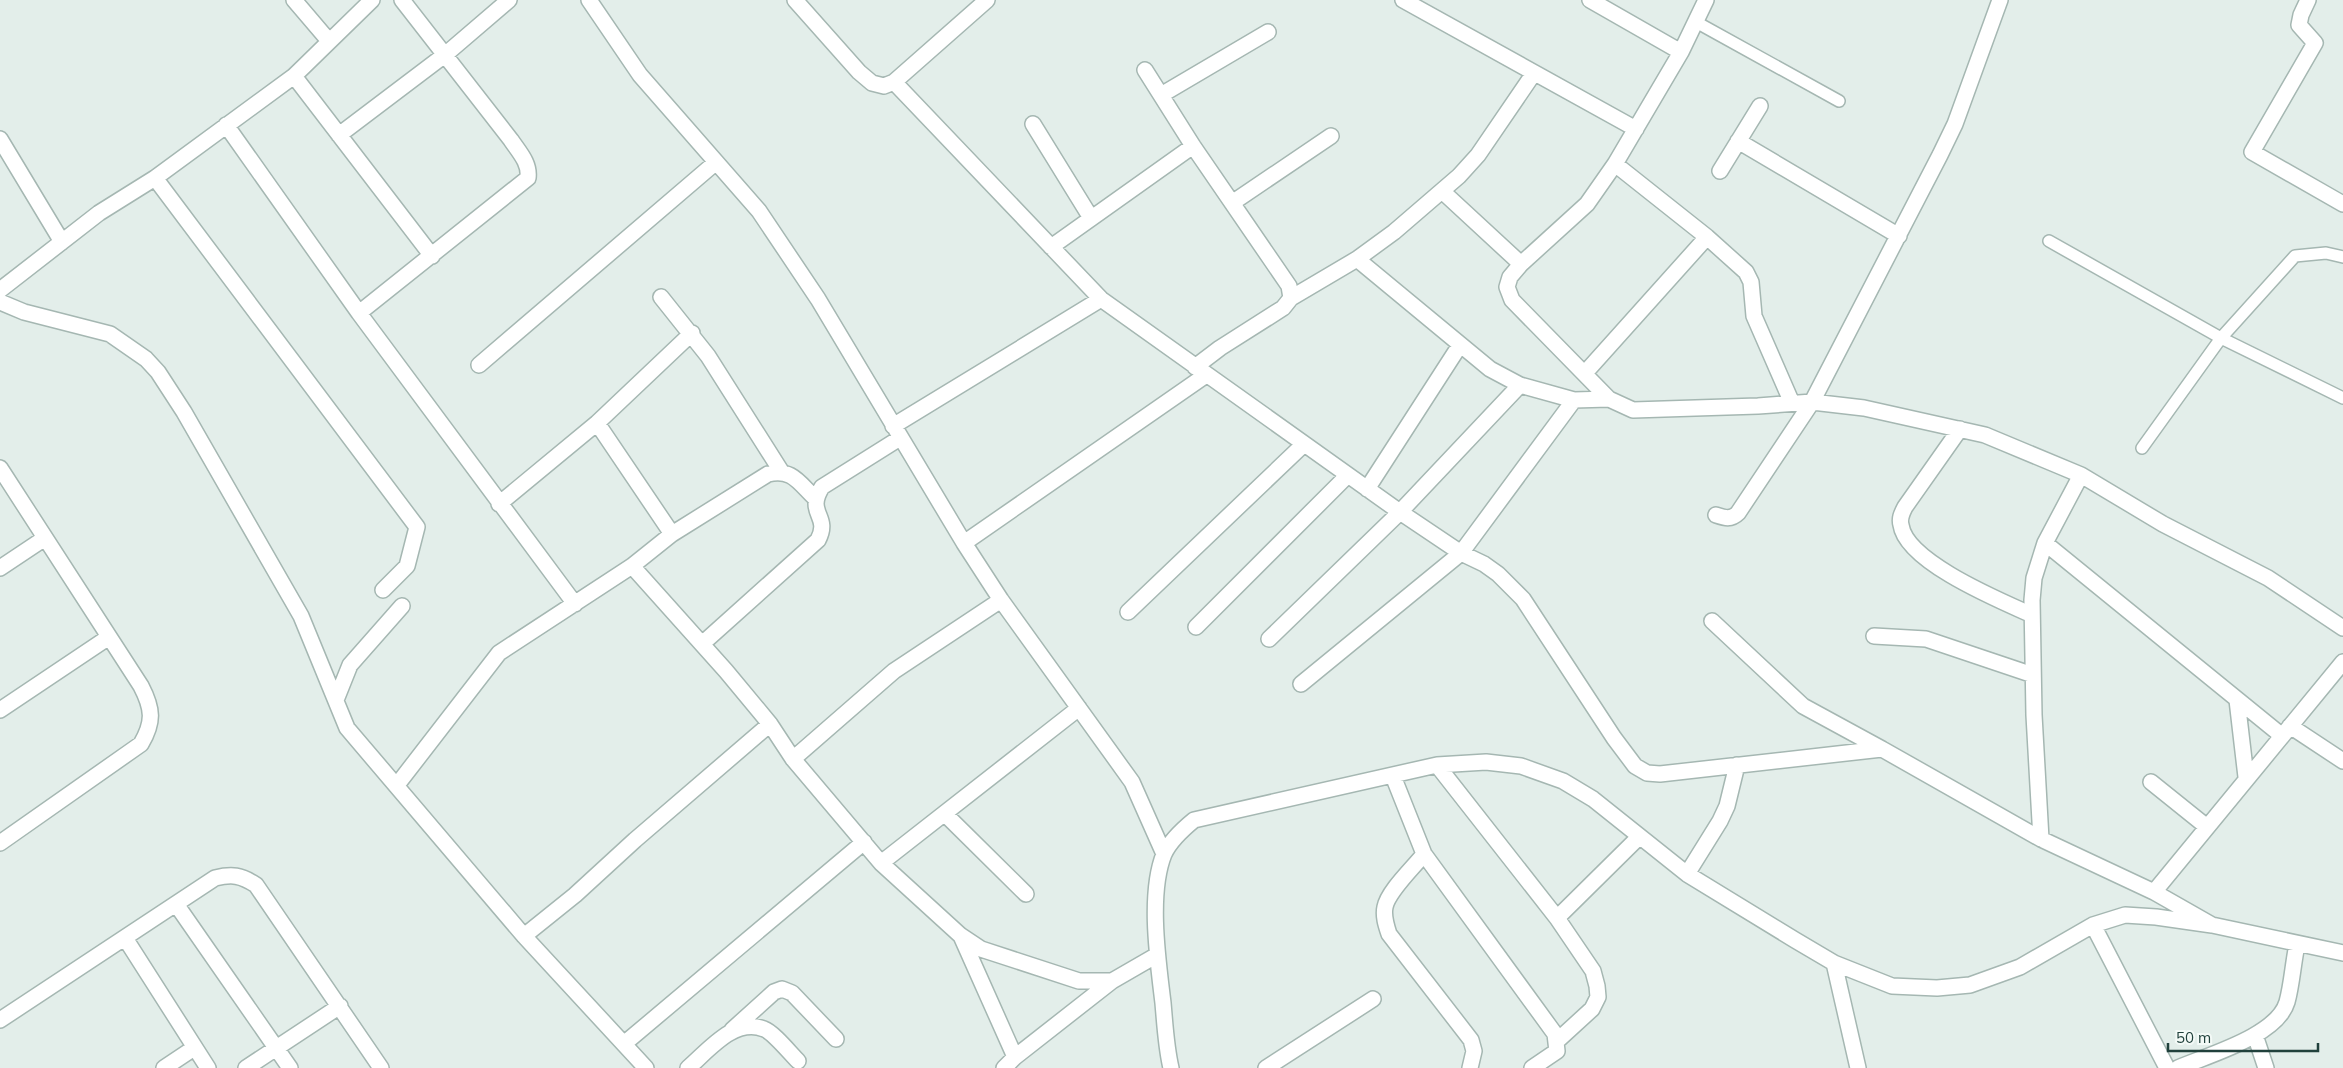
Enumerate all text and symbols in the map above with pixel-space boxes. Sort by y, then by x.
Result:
scale bar [2168,1020,2318,1052]
text: 50 m [2176,1028,2211,1047]

